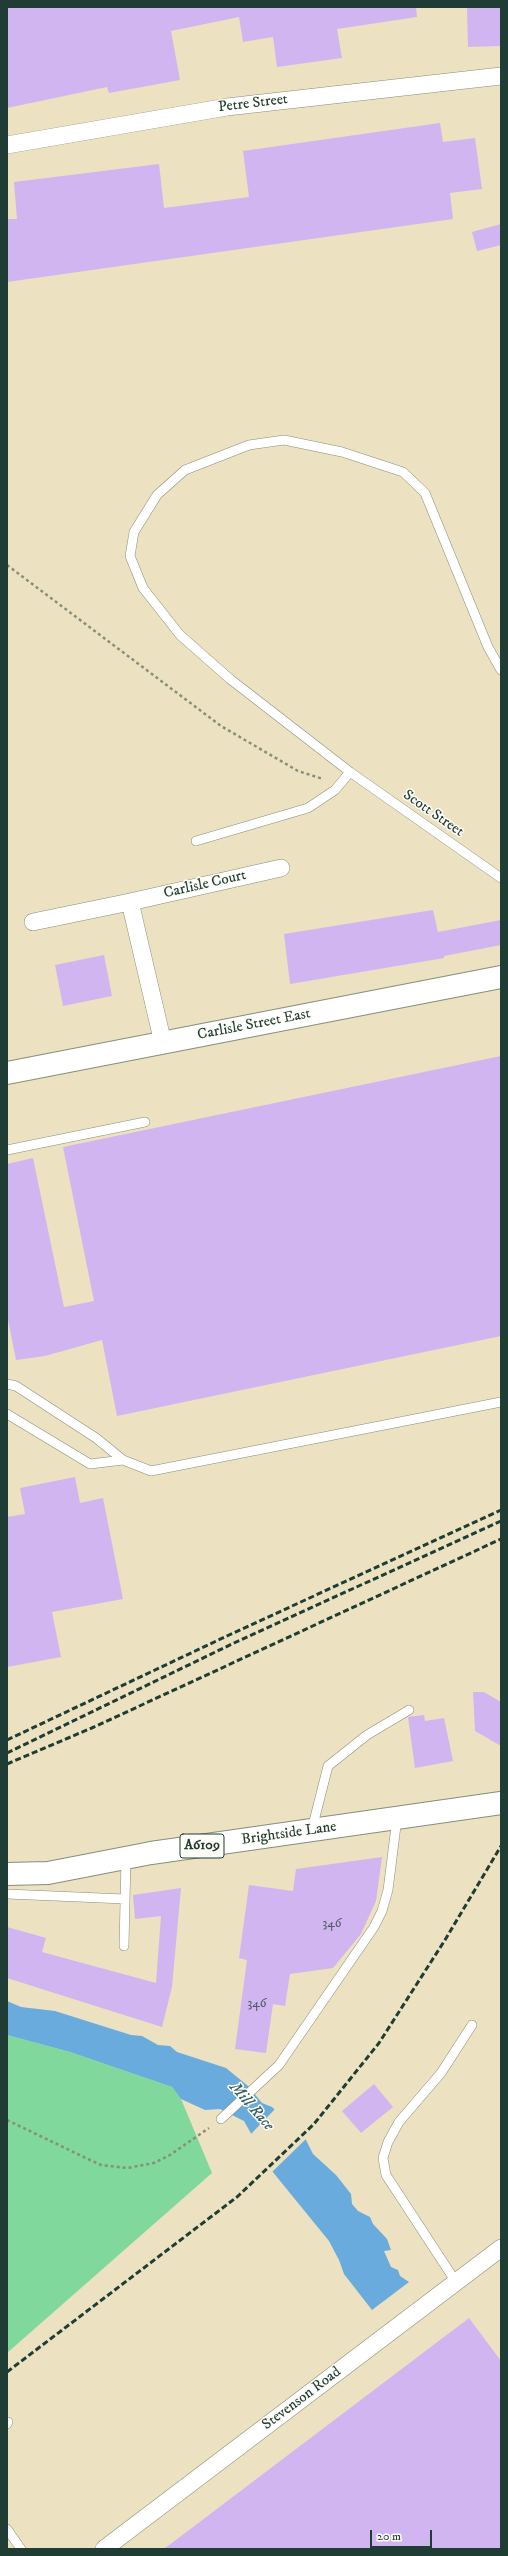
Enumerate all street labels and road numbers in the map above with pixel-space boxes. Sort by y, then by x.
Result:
street label: Petre Street [217,91,289,117]
street label: Scott Street [399,787,467,841]
street label: Carlisle Court [162,867,248,903]
street label: Carlisle Street East [196,1005,312,1045]
street label: Brightside Lane [240,1818,338,1850]
road number: A6109 [180,1834,224,1858]
street label: Stevenson Road [259,2364,345,2434]

